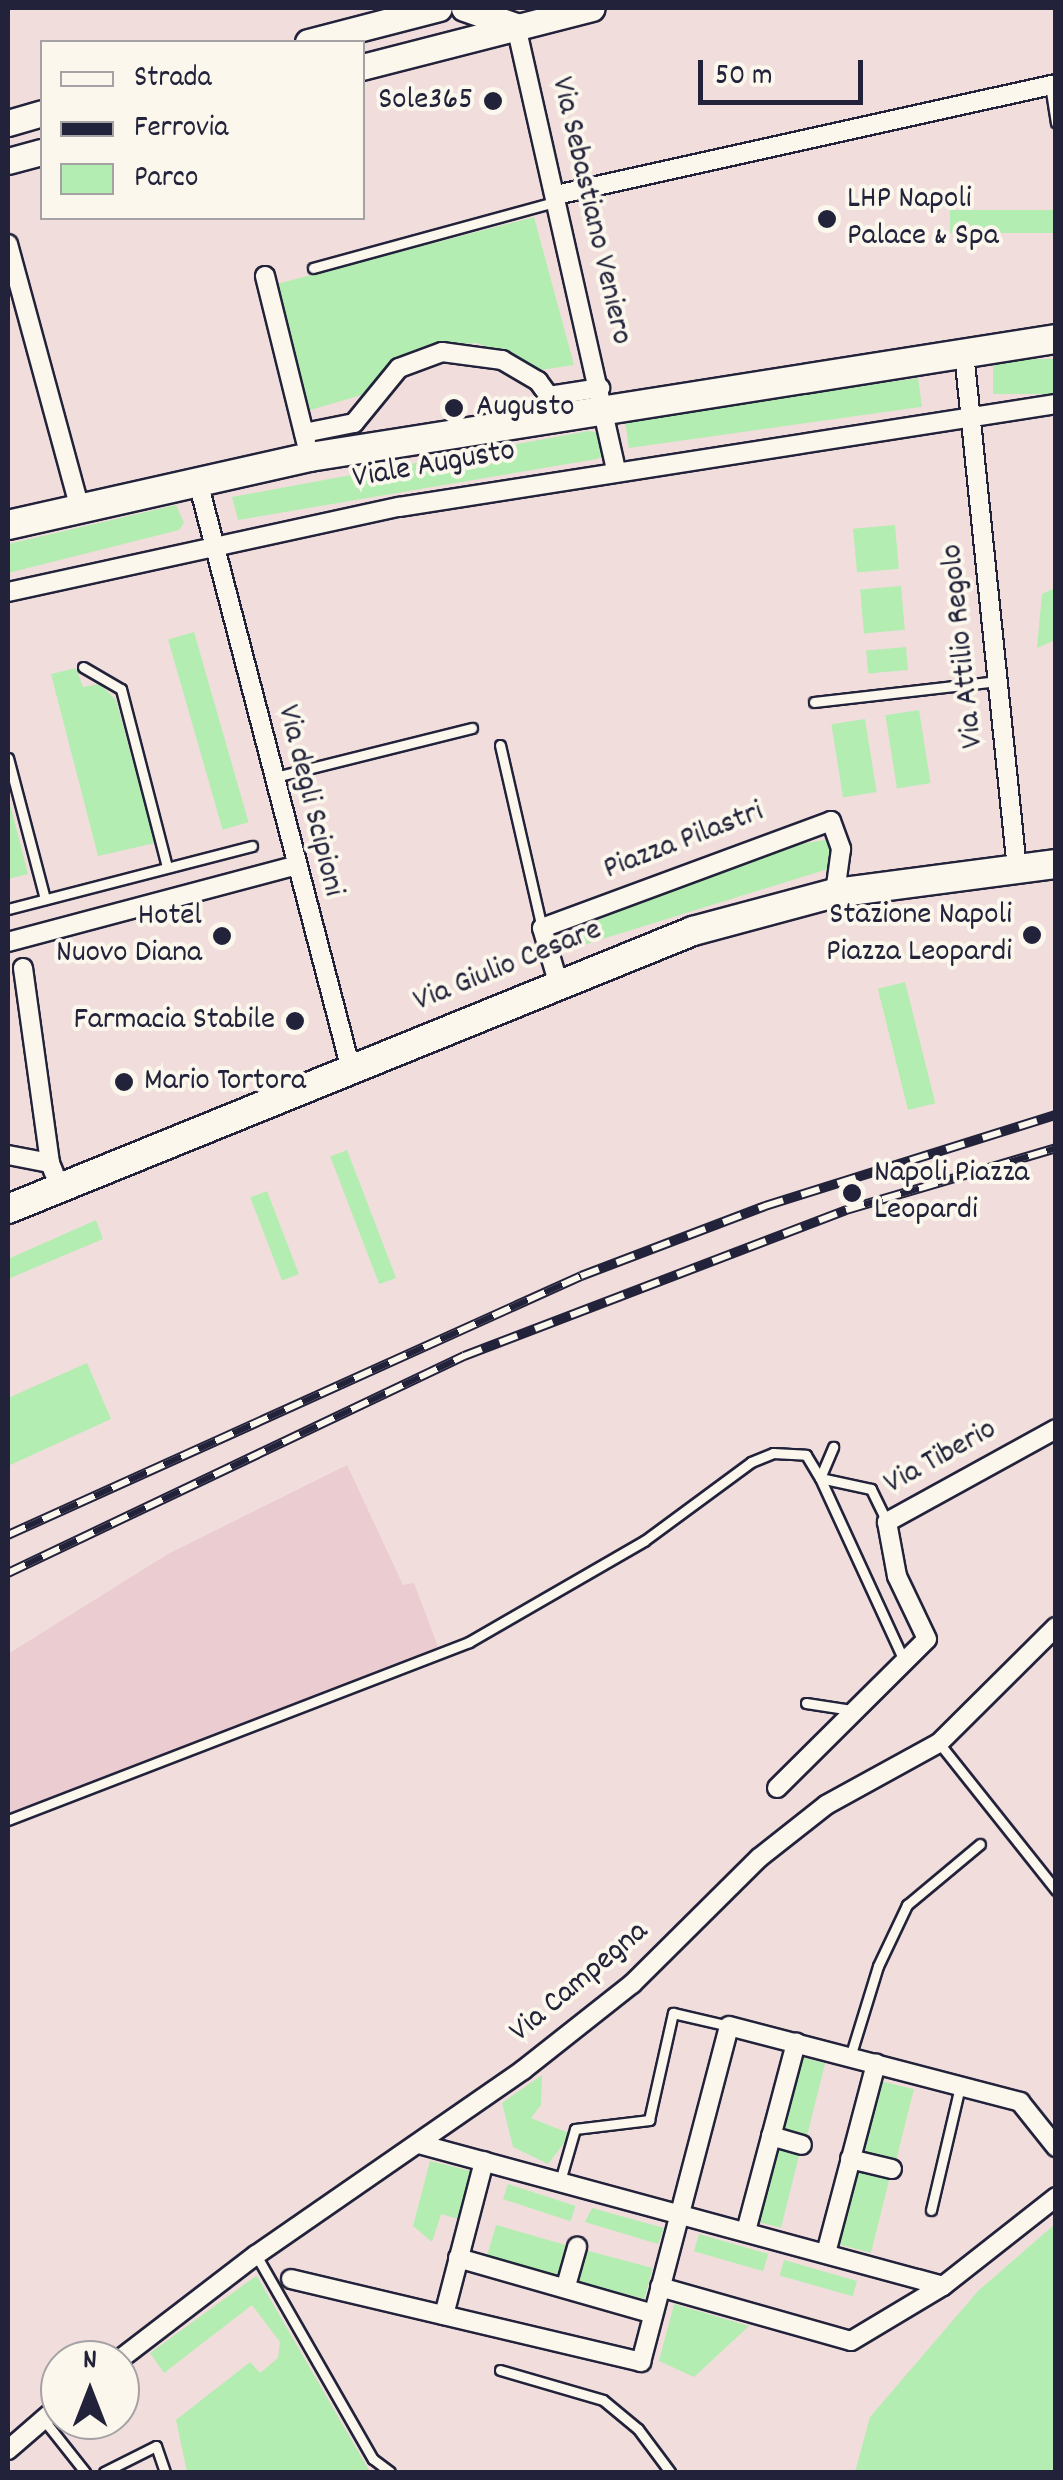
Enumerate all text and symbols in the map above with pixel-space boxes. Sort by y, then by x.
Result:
legend [40,40,365,220]
scale bar [703,40,868,102]
text: 50 m [715,56,773,99]
text: Strada [134,58,212,101]
street label: Via Sebastiano Veniero [541,73,639,349]
place label: Sole365 [378,82,473,120]
marker: Sole365 [482,90,504,112]
text: Ferrovia [134,108,228,151]
text: Parco [134,158,198,201]
place label: LHP Napoli Palace & Spa [847,182,999,257]
marker: LHP Napoli Palace & Spa [816,208,838,230]
place label: Augusto [476,389,575,427]
marker: Augusto [441,395,467,421]
street label: Viale Augusto [350,433,518,499]
street label: Via Attilio Regolo [934,542,994,750]
street label: Via degli Scipioni [267,701,351,901]
street label: Piazza Pilastri [599,794,769,890]
place label: Stazione Napoli Piazza Leopardi [826,898,1012,973]
place label: Hotel Nuovo Diana [56,899,202,974]
street label: Via Giulio Cesare [409,912,607,1022]
marker: Stazione Napoli Piazza Leopardi [1021,924,1043,946]
marker: Hotel Nuovo Diana [211,925,233,947]
place label: Farmacia Stabile [73,1002,275,1040]
marker: Farmacia Stabile [284,1010,306,1032]
place label: Mario Tortora [144,1063,306,1101]
marker: Mario Tortora [113,1071,135,1093]
place label: Napoli Piazza Leopardi [874,1156,1029,1231]
marker: Napoli Piazza Leopardi [839,1180,865,1206]
street label: Via Tiberio [878,1412,1004,1504]
street label: Via Campegna [503,1914,657,2052]
north arrow [40,2340,140,2440]
text: N [83,2342,97,2382]

